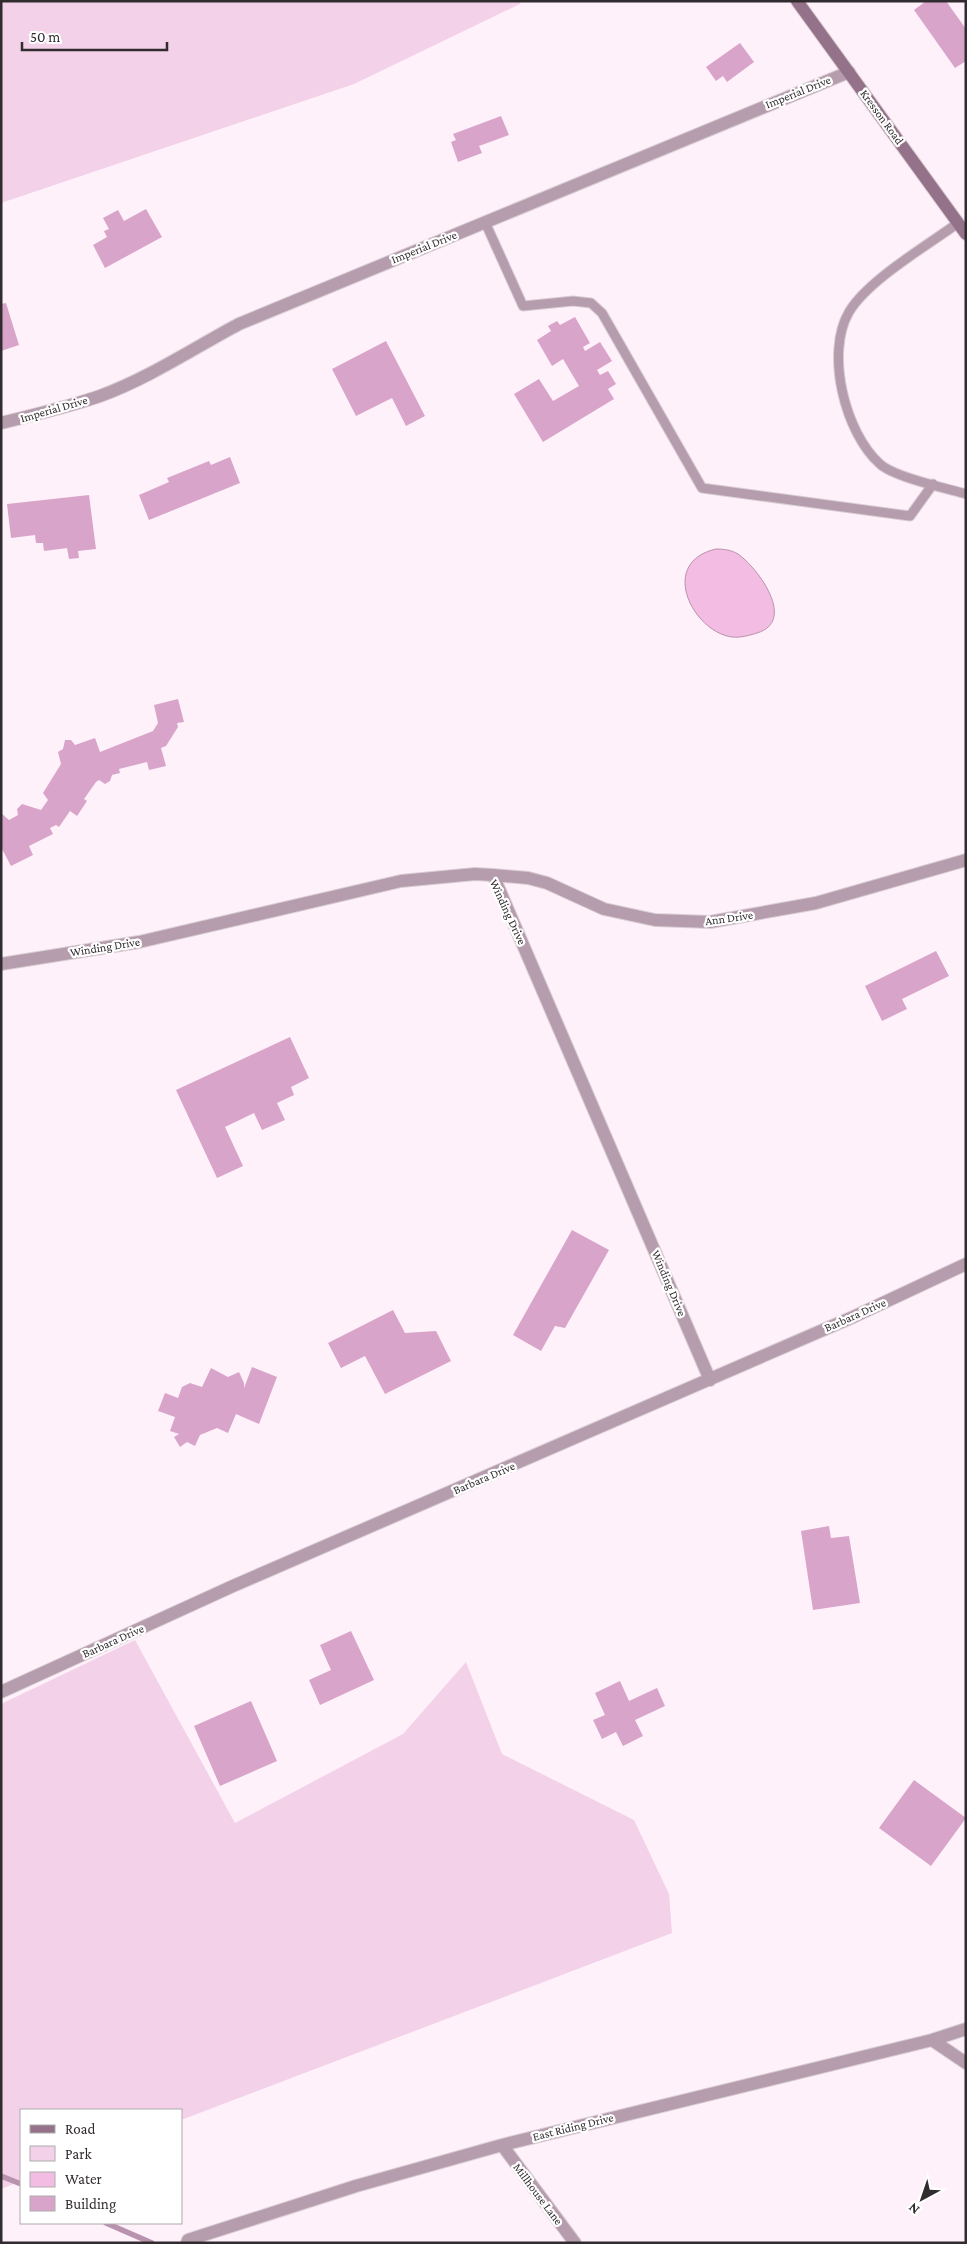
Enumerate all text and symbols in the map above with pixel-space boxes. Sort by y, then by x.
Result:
scale bar [22,20,168,52]
text: 50 m [30,29,60,45]
street label: Imperial Drive [763,73,833,111]
street label: Kresson Road [857,87,907,148]
street label: Imperial Drive [389,228,459,266]
street label: Imperial Drive [19,393,89,425]
street label: Winding Drive [487,877,529,947]
street label: Ann Drive [704,908,754,928]
street label: Winding Drive [69,935,141,959]
street label: Winding Drive [649,1248,689,1318]
street label: Barbara Drive [822,1295,888,1335]
street label: Barbara Drive [451,1459,517,1497]
street label: Barbara Drive [80,1621,146,1661]
legend [20,2109,182,2224]
street label: East Riding Drive [531,2110,615,2144]
text: Road [65,2121,96,2137]
text: Park [65,2146,92,2162]
street label: Millhouse Lane [510,2160,566,2228]
text: Water [65,2171,102,2187]
north arrow [897,2174,947,2224]
text: Building [65,2196,116,2213]
text: N [904,2199,922,2218]

